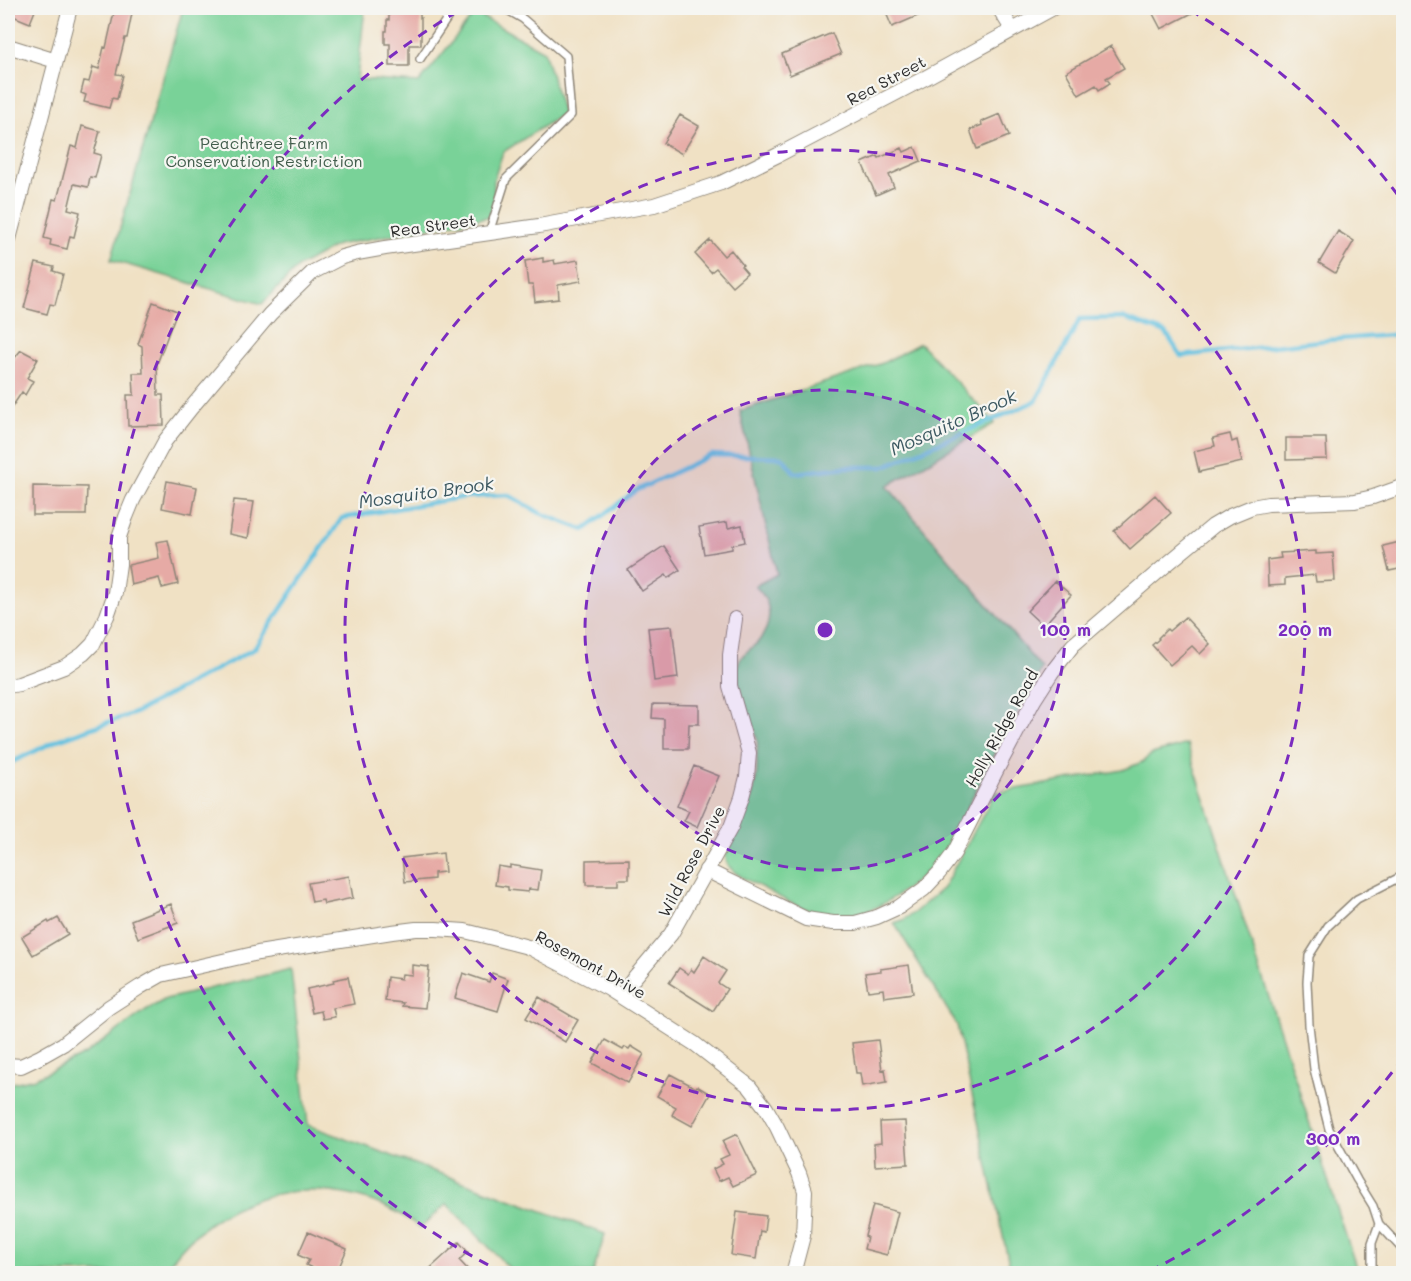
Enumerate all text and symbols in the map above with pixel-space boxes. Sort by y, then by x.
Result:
street label: Rea Street [843,50,929,110]
park label: Peachtree Farm Conservation Restriction [166,132,362,171]
street label: Rea Street [389,209,477,241]
water label: Mosquito Brook [886,383,1020,461]
water label: Mosquito Brook [357,471,496,513]
text: 100 m [1039,617,1091,641]
text: 200 m [1278,617,1332,641]
centre of rings [815,620,835,640]
street label: Holly Ridge Road [960,665,1042,791]
street label: Wild Rose Drive [653,802,729,920]
street label: Rosemont Drive [532,925,650,1003]
text: 300 m [1306,1126,1360,1150]

